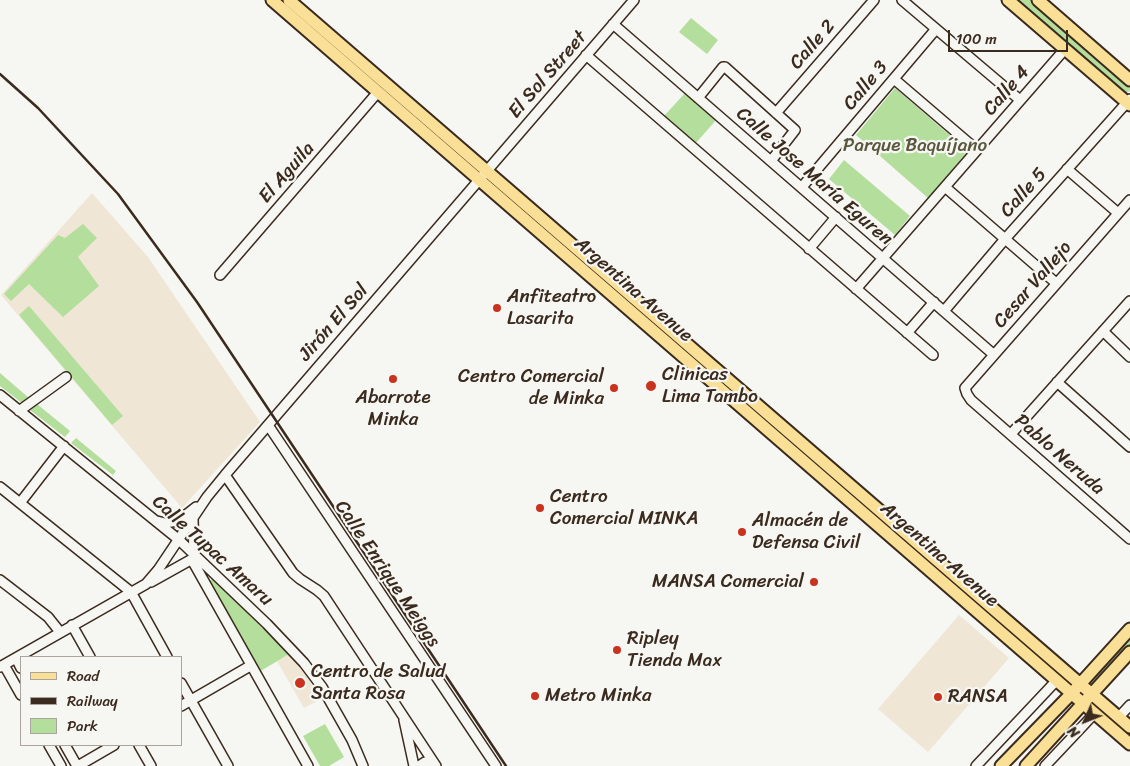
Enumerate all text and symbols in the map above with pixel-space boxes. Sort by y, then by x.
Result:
street label: Calle 2 [785,16,841,74]
scale bar [950,20,1070,52]
text: 100 m [956,26,997,52]
street label: El Sol Street [504,27,592,123]
street label: Calle 3 [839,57,893,115]
street label: Calle 4 [979,61,1035,121]
street label: Calle Jose María Eguren [731,103,897,251]
park label: Parque Baquíjano [843,135,987,157]
street label: El Aguila [254,138,320,208]
street label: Calle 5 [996,164,1052,222]
street label: Argentina Avenue [569,233,697,347]
street label: Cesar Vallejo [989,237,1077,333]
street label: Jirón El Sol [294,280,374,366]
place label: Anfiteatro Lasarita [507,286,596,330]
marker: Anfiteatro Lasarita [491,302,503,314]
place label: Clinicas Lima Tambo [662,364,758,408]
place label: Centro Comercial de Minka [458,366,604,410]
marker: Abarrote Minka [387,373,399,385]
marker: Clinicas Lima Tambo [644,379,658,393]
marker: Centro Comercial de Minka [608,382,620,394]
place label: Abarrote Minka [355,387,431,431]
street label: Pablo Neruda [1009,410,1109,500]
place label: Centro Comercial MINKA [550,486,698,530]
street label: Calle Tupac Amaru [147,491,277,611]
street label: Calle Enrique Meiggs [330,496,444,652]
street label: Argentina Avenue [875,498,1003,612]
marker: Centro Comercial MINKA [534,502,546,514]
place label: Almacén de Defensa Civil [752,510,860,554]
marker: Almacén de Defensa Civil [736,526,748,538]
place label: MANSA Comercial [652,571,804,593]
marker: MANSA Comercial [808,576,820,588]
place label: Ripley Tienda Max [627,628,722,672]
marker: Ripley Tienda Max [611,644,623,656]
legend [20,656,182,746]
place label: Centro de Salud Santa Rosa [311,661,445,705]
text: Road [67,663,99,689]
marker: Centro de Salud Santa Rosa [293,676,307,690]
place label: Metro Minka [545,685,652,707]
place label: RANSA [948,686,1008,708]
text: Railway [67,688,118,714]
marker: Metro Minka [529,690,541,702]
marker: RANSA [932,691,944,703]
north arrow [1060,696,1110,746]
text: Park [67,713,98,739]
text: N [1061,720,1086,744]

